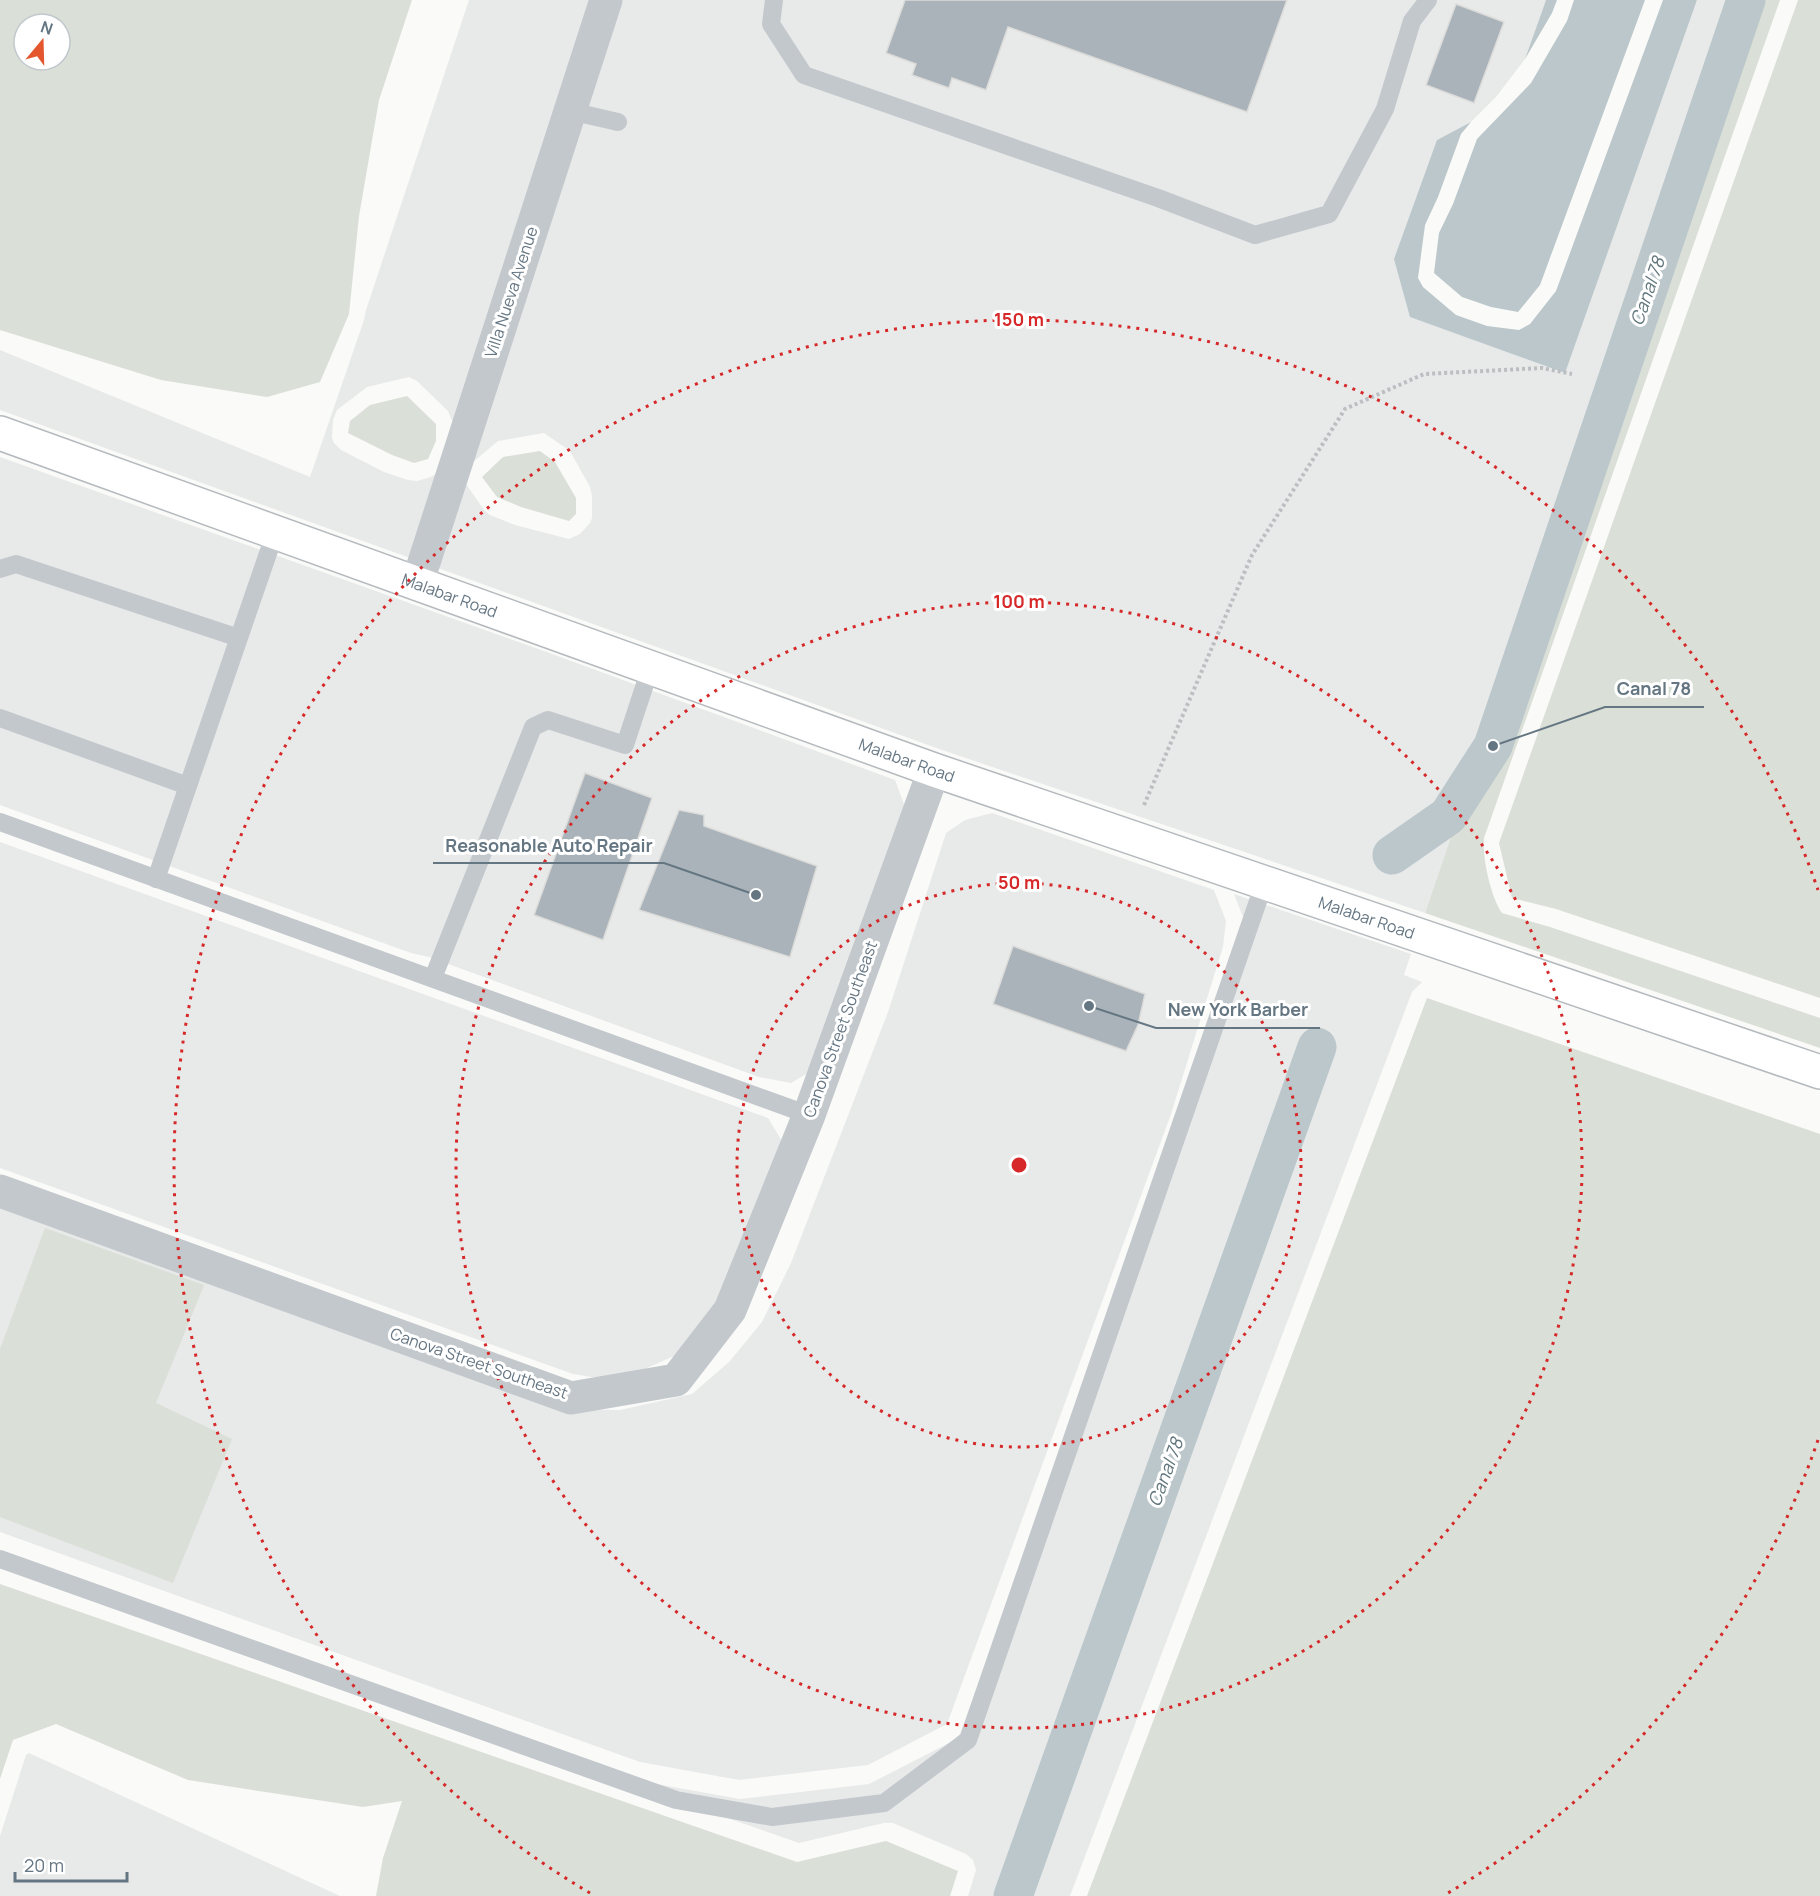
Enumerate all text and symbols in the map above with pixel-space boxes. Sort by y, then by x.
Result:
north arrow [12,12,72,72]
text: N [38,16,56,40]
street label: Villa Nueva Avenue [479,224,543,360]
water label: Canal 78 [1624,252,1670,328]
text: 150 m [994,307,1044,331]
street label: Malabar Road [399,568,501,623]
text: 100 m [993,589,1045,613]
callout: Canal 78 [1605,671,1704,707]
text: Canal 78 [1617,676,1691,700]
street label: Malabar Road [856,733,958,787]
callout: Reasonable Auto Repair [433,827,664,863]
text: Reasonable Auto Repair [445,833,653,857]
text: 50 m [998,870,1040,894]
street label: Malabar Road [1316,891,1418,944]
street label: Canova Street Southeast [798,938,882,1120]
callout: New York Barber [1156,992,1320,1028]
text: New York Barber [1168,997,1308,1021]
centre of rings [1009,1155,1029,1175]
street label: Canova Street Southeast [387,1322,571,1404]
water label: Canal 78 [1142,1433,1189,1509]
scale bar [15,1845,128,1883]
text: 20 m [24,1853,64,1877]

